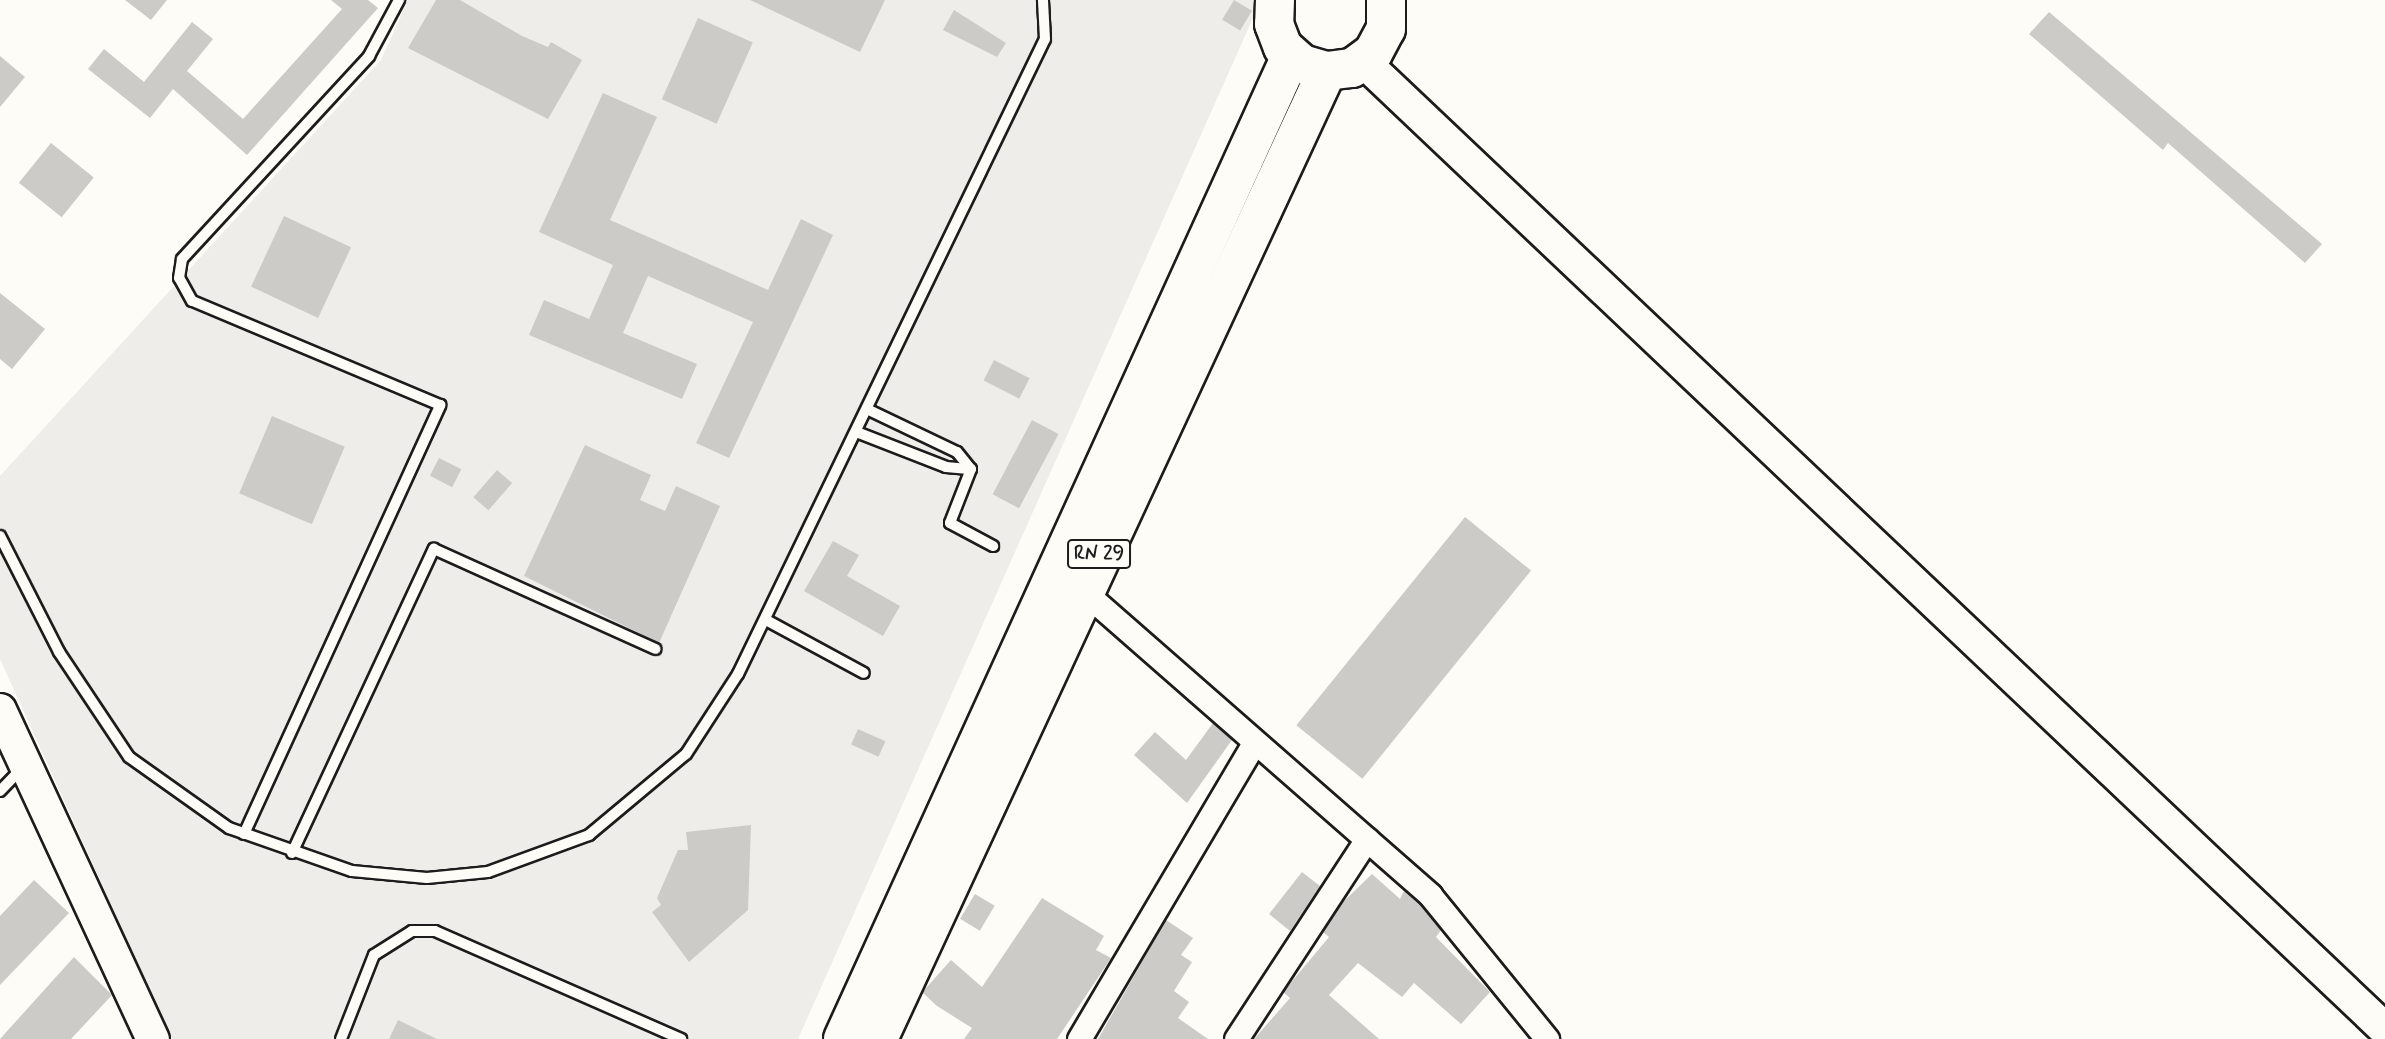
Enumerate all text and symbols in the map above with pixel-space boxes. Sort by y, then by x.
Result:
road number: RN 29 [1066,538,1132,569]

